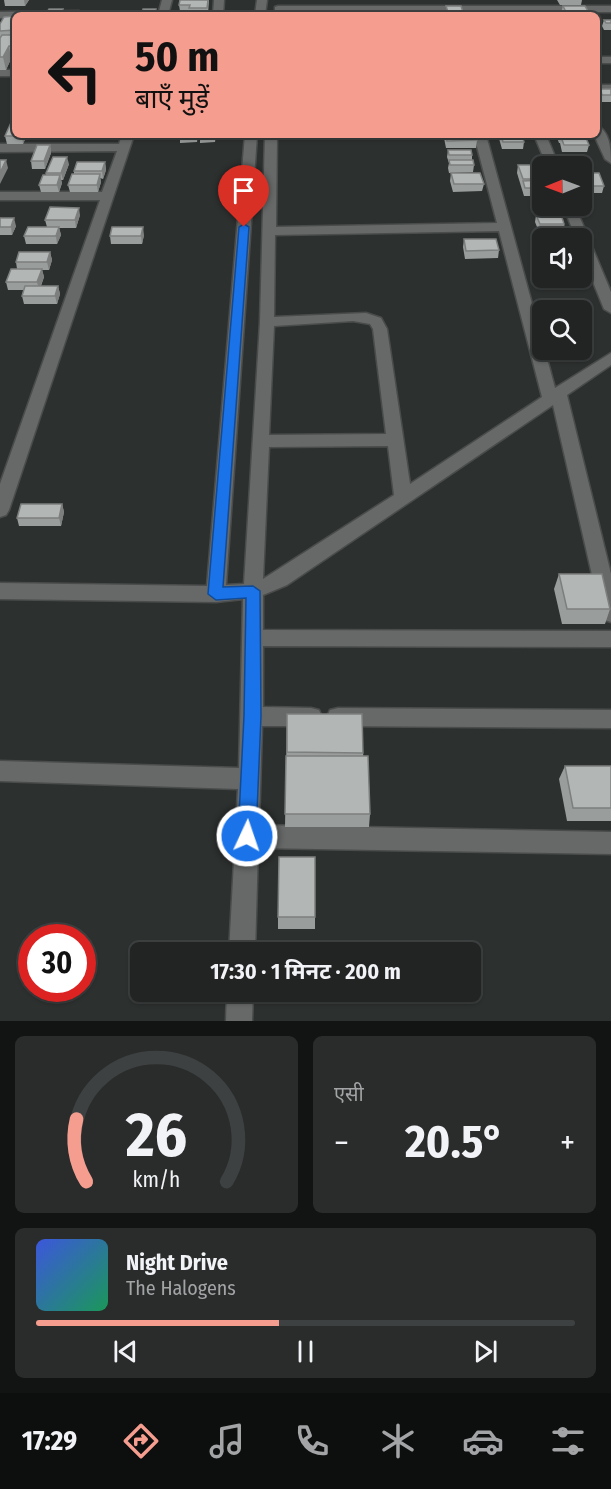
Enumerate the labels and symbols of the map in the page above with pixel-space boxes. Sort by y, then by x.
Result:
north arrow [532,156,592,216]
pin [218,165,269,227]
position arrow [215,804,279,868]
speed limit sign: 30 [18,924,96,1002]

